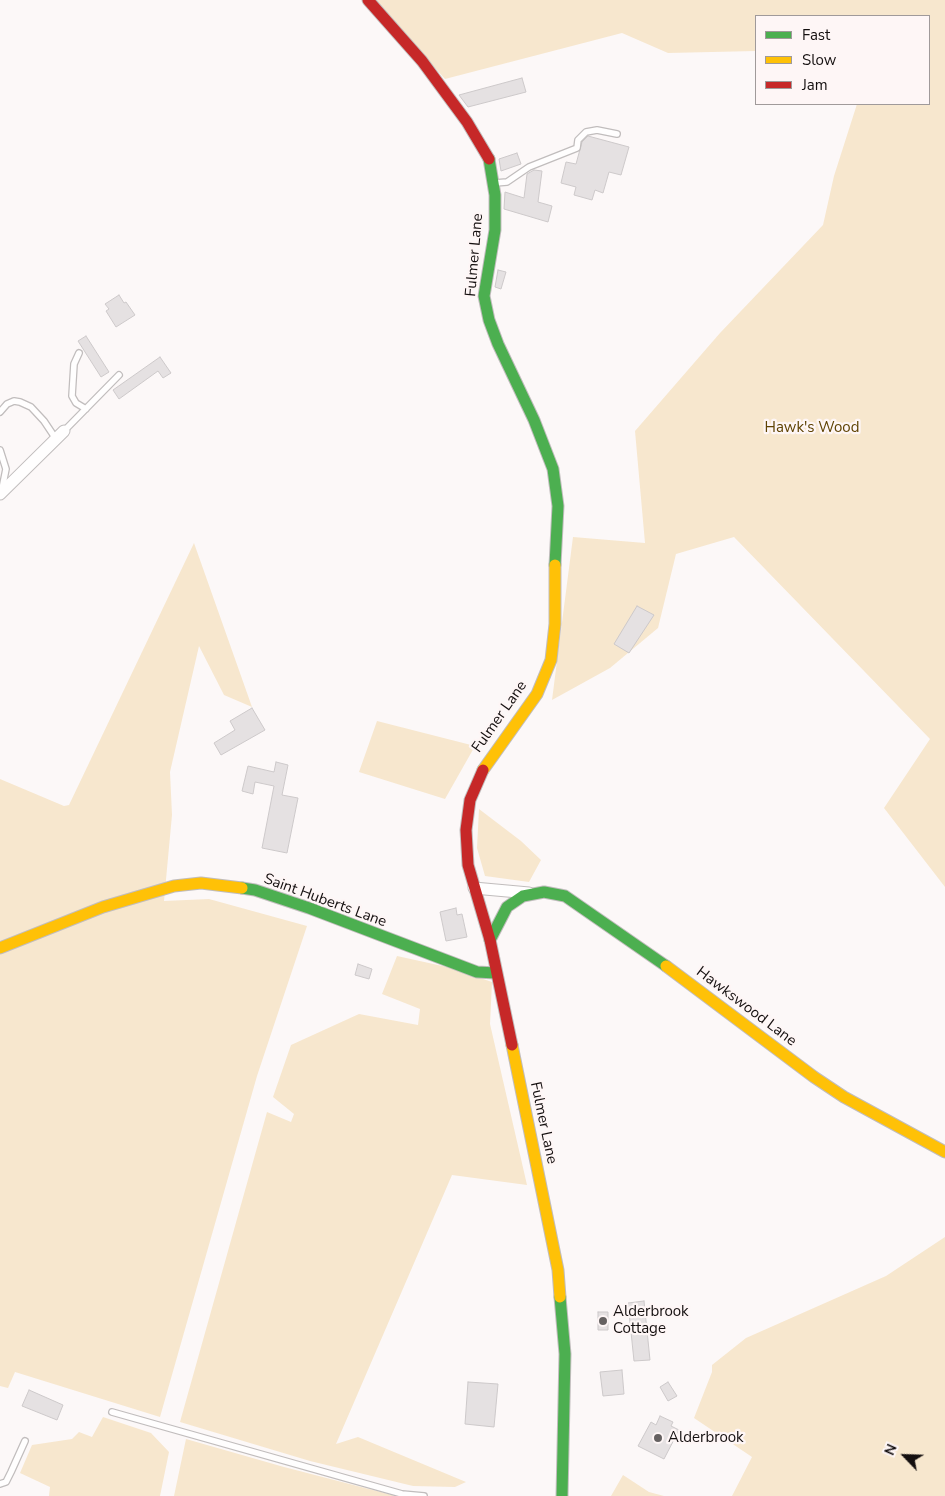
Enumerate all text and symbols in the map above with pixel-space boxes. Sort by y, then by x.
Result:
legend [755,15,930,105]
text: Fast [802,25,830,45]
text: Slow [802,50,836,70]
text: Jam [802,75,828,95]
street label: Fulmer Lane [462,213,488,297]
park label: Hawk's Wood [765,419,859,437]
street label: Fulmer Lane [469,678,531,756]
street label: Saint Huberts Lane [261,870,389,932]
street label: Hawkswood Lane [692,963,800,1051]
street label: Fulmer Lane [526,1080,560,1166]
place label: Alderbrook Cottage [613,1303,689,1338]
marker: Alderbrook Cottage [597,1315,609,1327]
place label: Alderbrook [668,1429,744,1447]
north arrow [880,1431,930,1481]
marker: Alderbrook [652,1432,664,1444]
text: N [880,1441,902,1458]

